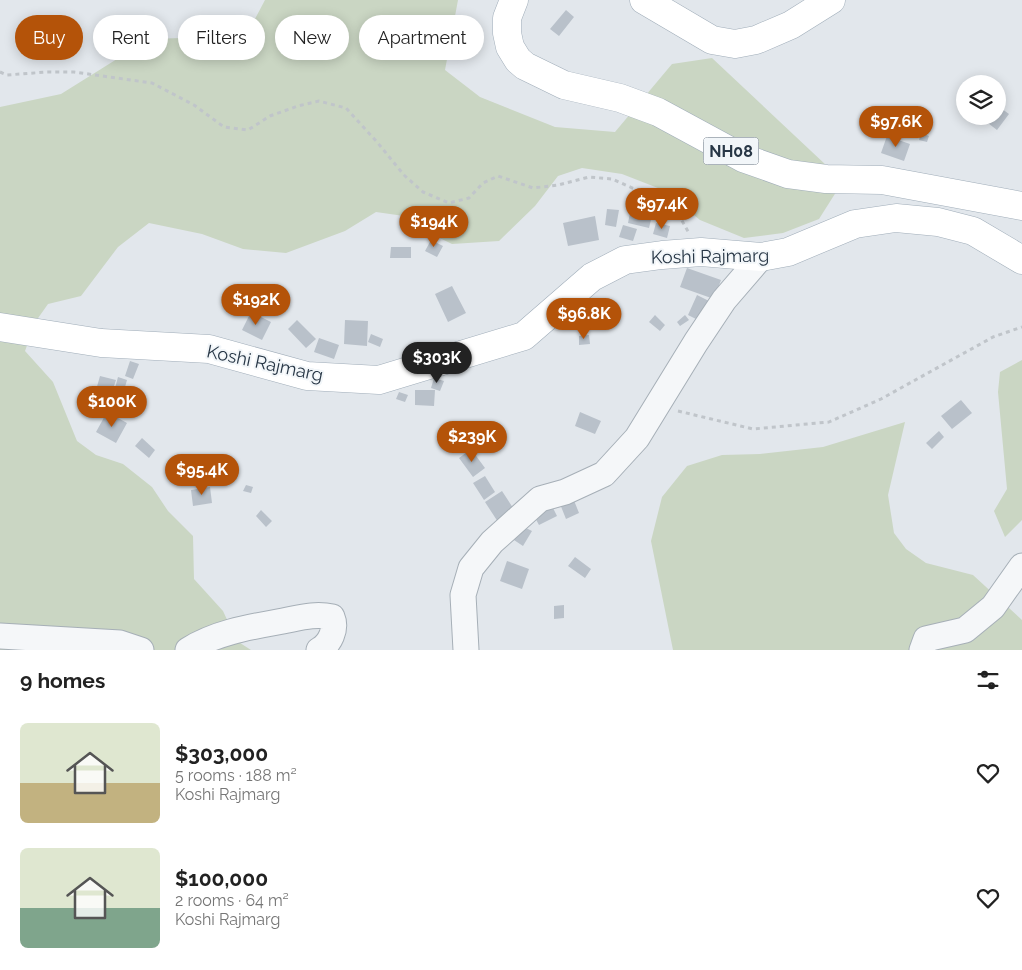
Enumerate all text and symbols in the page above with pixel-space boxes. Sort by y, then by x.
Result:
chip: Buy [15,15,83,60]
chip: Rent [93,15,168,60]
chip: Filters [178,15,265,60]
chip: New [275,15,349,60]
chip: Apartment [359,15,484,60]
map controls [956,75,1006,125]
button: layers [956,75,1006,125]
pin: $97.6K [855,106,937,148]
text: $97.6K [870,112,922,131]
road number: NH08 [704,138,758,164]
pin: $97.4K [621,188,703,230]
text: $97.4K [636,194,688,213]
pin: $194K [399,206,469,248]
text: $194K [410,212,458,231]
street label: Koshi Rajmarg [651,244,769,268]
pin: $192K [221,284,291,326]
text: $192K [232,290,280,309]
pin: $96.8K [543,298,625,340]
text: $96.8K [557,304,611,323]
street label: Koshi Rajmarg [205,340,325,386]
pin: $303K [402,342,472,384]
text: $303K [413,348,461,367]
pin: $100K [77,386,147,428]
text: $100K [88,392,136,411]
pin: $239K [437,420,507,463]
text: $239K [448,427,496,446]
pin: $95.4K [161,454,243,496]
text: $95.4K [176,460,228,479]
icon: filters [974,666,1002,694]
text: 9 homes [20,668,105,693]
text: $303,000 [175,741,268,766]
icon: home [60,743,120,803]
icon: heart [974,759,1002,787]
text: 5 rooms · 188 m² [175,766,297,785]
text: Koshi Rajmarg [175,785,280,804]
text: $100,000 [175,866,268,891]
icon: home [60,868,120,928]
icon: heart [974,884,1002,912]
text: 2 rooms · 64 m² [175,891,289,910]
text: Koshi Rajmarg [175,910,280,929]

